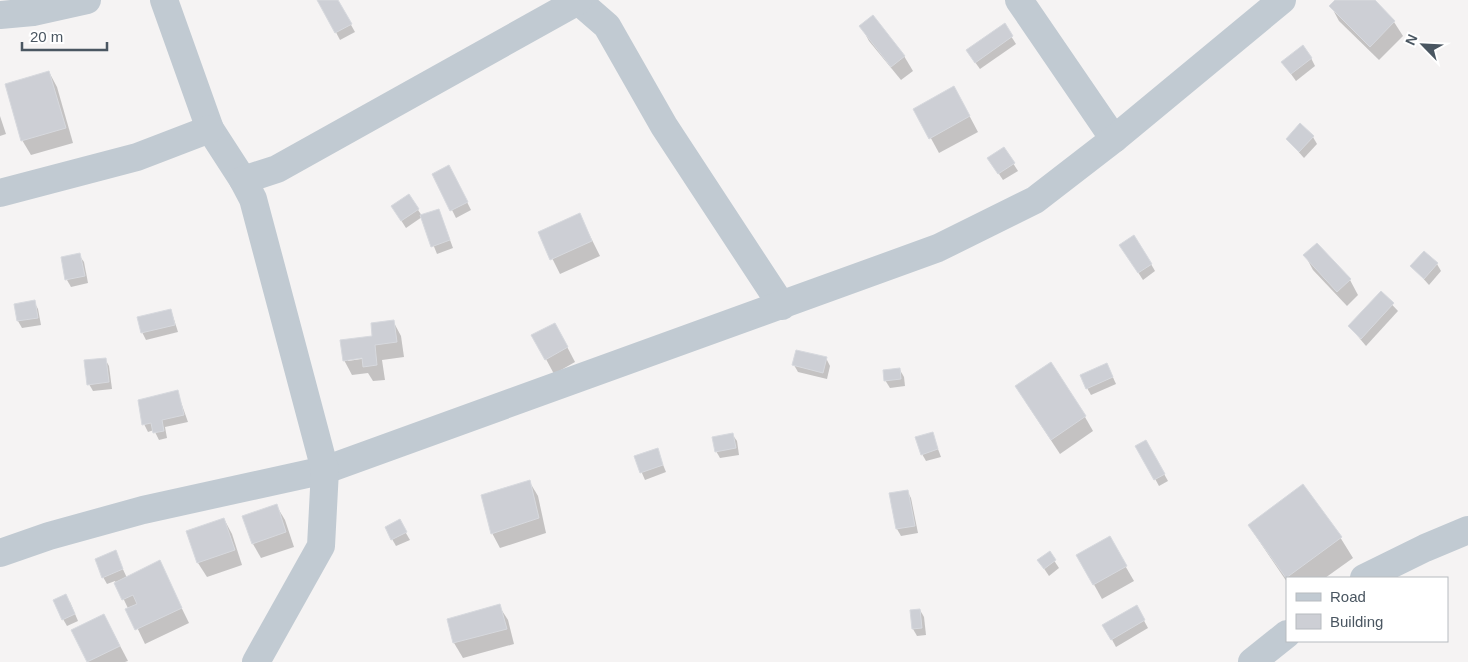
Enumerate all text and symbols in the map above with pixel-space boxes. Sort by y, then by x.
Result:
scale bar [22,20,108,52]
north arrow [1398,20,1448,70]
text: 20 m [30,28,63,45]
text: N [1402,32,1420,48]
legend [1286,577,1448,642]
text: Road [1330,588,1366,605]
text: Building [1330,613,1383,630]

